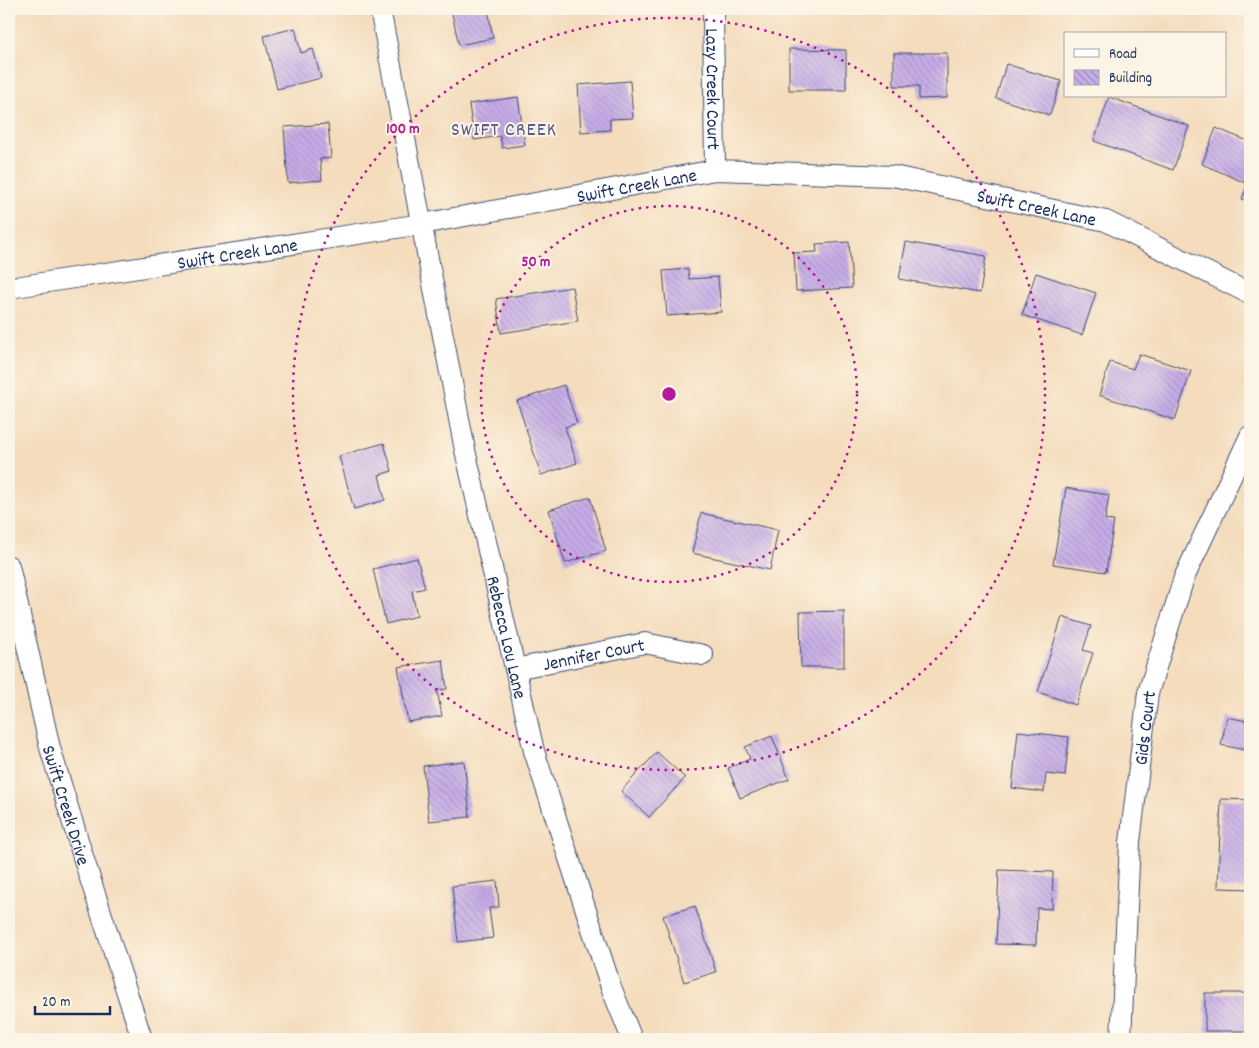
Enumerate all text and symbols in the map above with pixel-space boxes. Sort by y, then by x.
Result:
street label: Lazy Creek Court [696,28,725,150]
legend [1064,32,1226,98]
text: Road [1109,44,1137,66]
text: Building [1109,68,1152,90]
district label: SWIFT CREEK [451,117,557,145]
text: 100 m [386,119,420,141]
street label: Swift Creek Lane [575,164,699,212]
street label: Swift Creek Lane [974,184,1098,236]
street label: Swift Creek Lane [176,233,300,279]
text: 50 m [522,252,550,274]
centre of rings [660,385,678,403]
street label: Rebecca Lou Lane [477,574,532,702]
street label: Jennifer Court [541,633,647,680]
street label: Gids Court [1129,690,1165,767]
street label: Swift Creek Drive [33,743,95,869]
scale bar [35,983,110,1015]
text: 20 m [42,992,70,1014]

